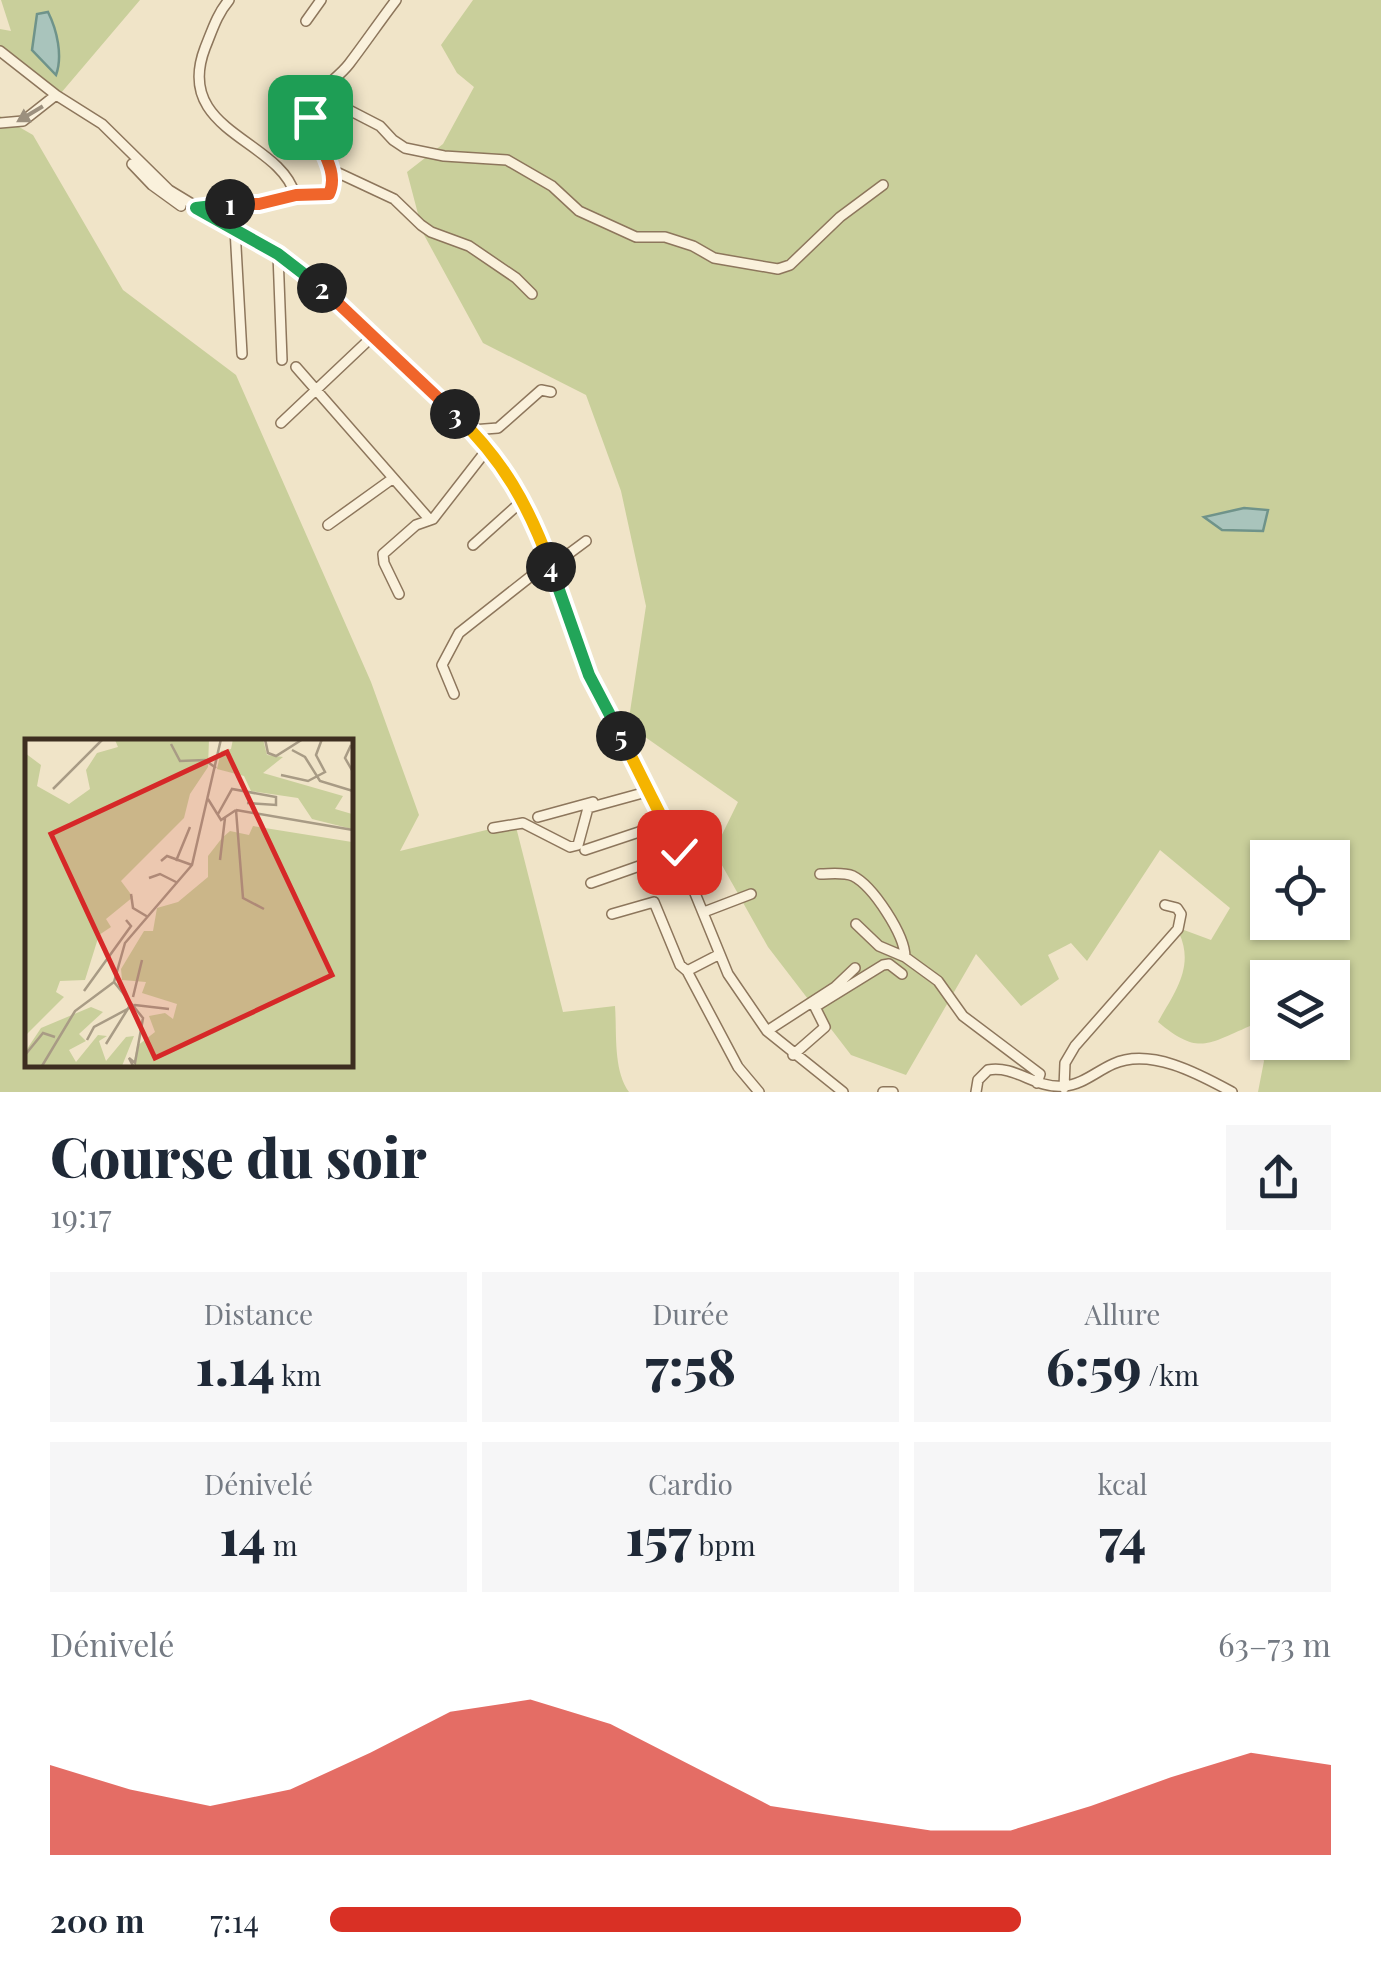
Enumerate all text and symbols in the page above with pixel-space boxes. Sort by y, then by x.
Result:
pin [268,75,353,160]
icon: arrive [283,90,338,145]
one-way arrow [16,104,44,122]
pin: 1 [205,179,255,229]
text: 1 [225,185,235,222]
pin: 2 [297,263,347,313]
text: 2 [315,269,329,306]
pin: 3 [430,389,480,439]
text: 3 [448,395,462,432]
pin: 4 [526,542,576,592]
text: 4 [544,548,558,585]
pin: 5 [596,711,646,761]
text: 5 [615,717,627,754]
inset map [25,739,352,1067]
pin [637,810,722,895]
icon: check [652,825,707,880]
map controls [1250,840,1350,1060]
button: locate [1250,840,1350,940]
button: layers [1250,960,1350,1060]
text: Course du soir [50,1118,427,1192]
button: share [1226,1125,1331,1230]
text: 19:17 [50,1193,111,1236]
text: Distance [204,1295,313,1332]
text: Durée [652,1295,729,1332]
text: Allure [1085,1295,1161,1332]
text: 1.14 [196,1332,275,1399]
text: 7:58 [645,1332,736,1399]
text: 6:59 [1046,1332,1142,1399]
text: km [275,1356,321,1393]
text: /km [1142,1356,1199,1393]
text: Dénivelé [204,1465,313,1502]
text: Cardio [648,1465,733,1502]
text: kcal [1097,1465,1148,1502]
text: 14 [219,1502,266,1569]
text: 157 [625,1502,692,1569]
text: 74 [1099,1502,1146,1569]
text: m [266,1526,298,1563]
text: bpm [692,1526,756,1563]
text: Dénivelé [50,1622,174,1665]
text: 63–73 m [1218,1622,1331,1665]
text: 200 m [50,1898,144,1941]
text: 7:14 [210,1898,259,1941]

